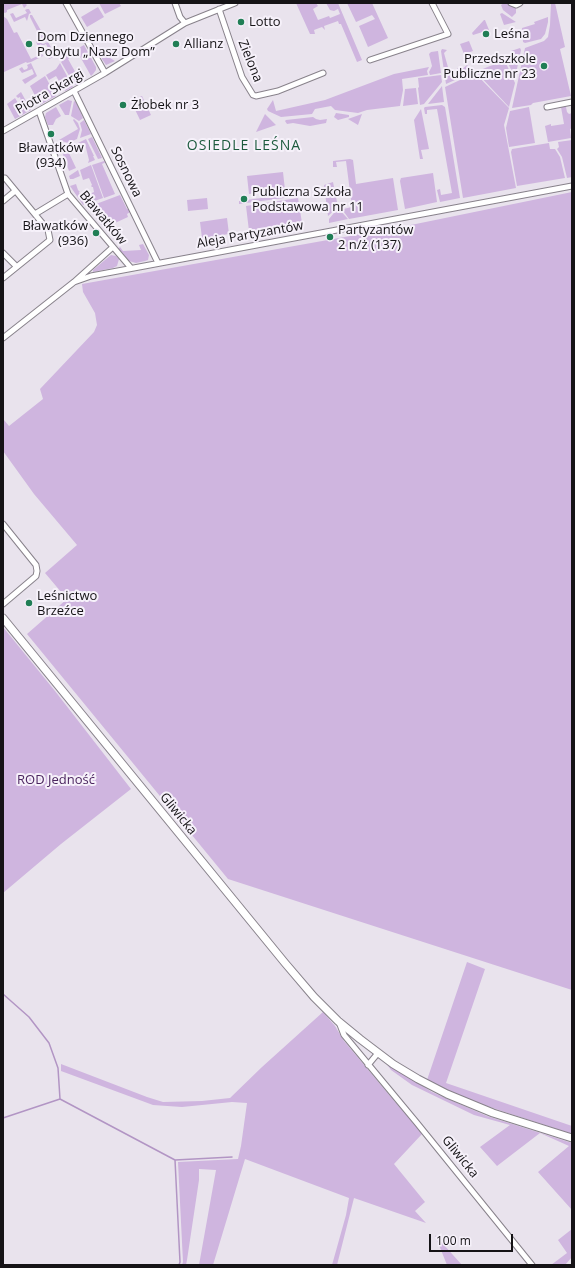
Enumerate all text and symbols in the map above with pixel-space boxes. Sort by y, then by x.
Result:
place label: Lotto [249,14,281,30]
marker: Lotto [236,17,246,27]
place label: Leśna [494,26,529,42]
place label: Dom Dziennego Pobytu „Nasz Dom” [37,29,155,60]
marker: Leśna [481,29,491,39]
place label: Allianz [184,36,223,52]
street label: Zielona [234,38,266,84]
marker: Dom Dziennego Pobytu „Nasz Dom” [24,39,34,49]
marker: Allianz [171,39,181,49]
place label: Przedszkole Publiczne nr 23 [443,51,536,82]
marker: Przedszkole Publiczne nr 23 [539,61,549,71]
street label: Piotra Skargi [13,66,87,118]
place label: Żłobek nr 3 [131,97,199,113]
marker: Żłobek nr 3 [118,100,128,110]
marker: Bławatków (934) [46,129,56,139]
district label: OSIEDLE LEŚNA [187,138,301,154]
place label: Bławatków (934) [18,140,84,171]
street label: Sosnowa [107,144,145,200]
place label: Publiczna Szkoła Podstawowa nr 11 [252,184,364,215]
street label: Bławatków [76,188,130,248]
marker: Publiczna Szkoła Podstawowa nr 11 [239,194,249,204]
place label: Bławatków (936) [22,218,88,249]
street label: Aleja Partyzantów [195,218,305,252]
place label: Partyzantów 2 n/ż (137) [338,222,413,253]
marker: Bławatków (936) [91,228,101,238]
marker: Partyzantów 2 n/ż (137) [325,232,335,242]
place label: Leśnictwo Brzeźce [37,588,97,619]
marker: Leśnictwo Brzeźce [24,598,34,608]
park label: ROD Jedność [17,772,95,788]
street label: Gliwicka [156,790,200,838]
street label: Gliwicka [438,1133,482,1181]
scale bar [431,1226,515,1252]
text: 100 m [436,1232,471,1249]

